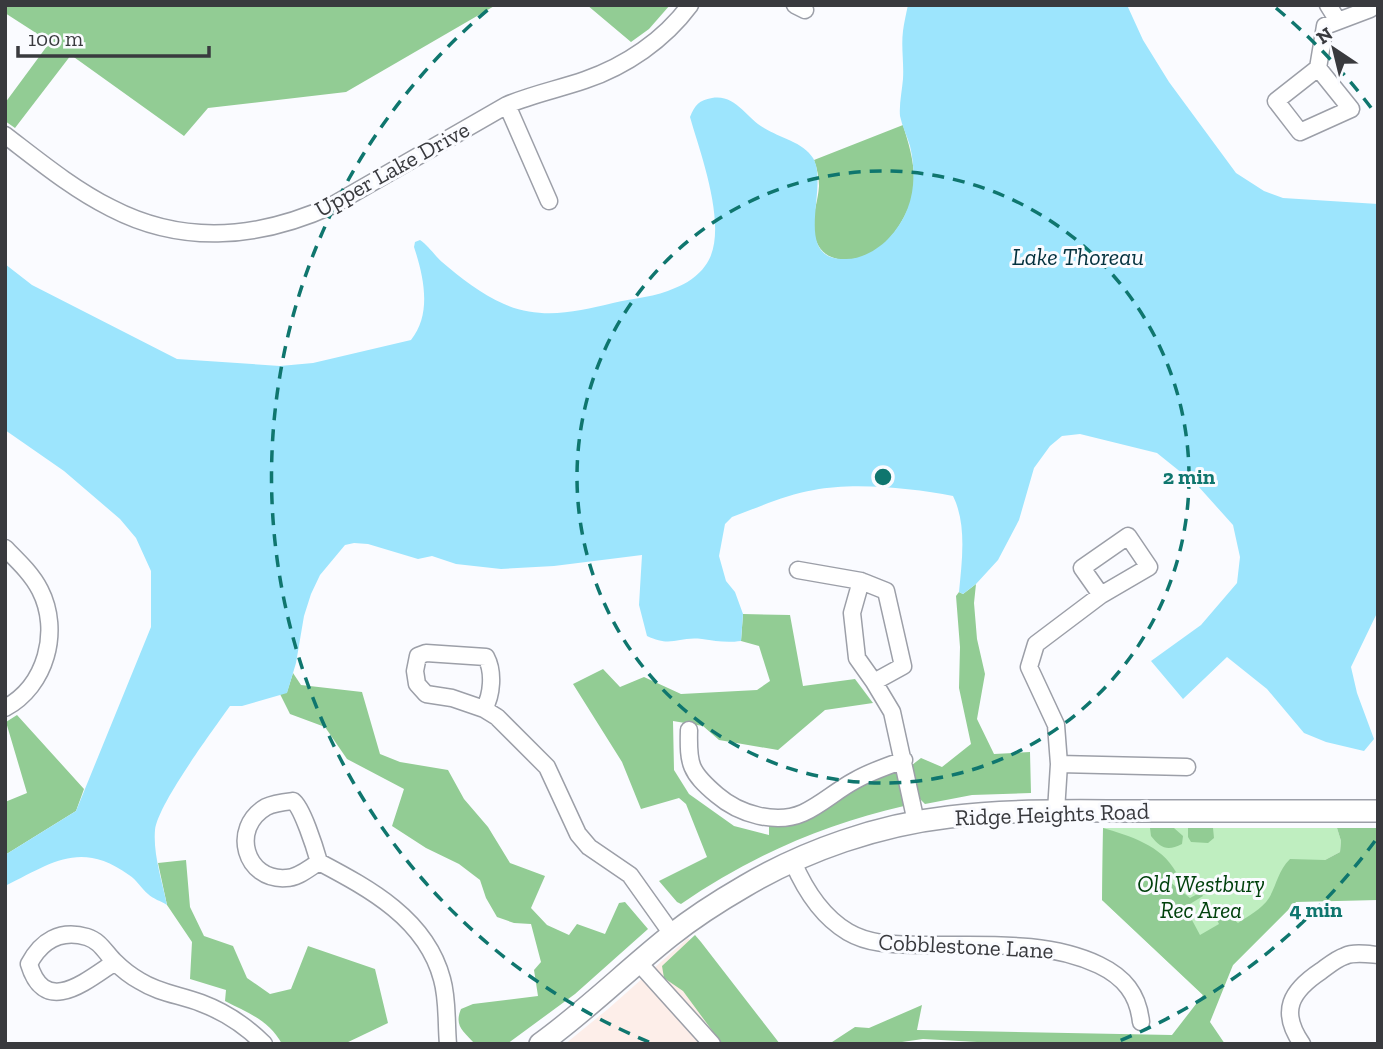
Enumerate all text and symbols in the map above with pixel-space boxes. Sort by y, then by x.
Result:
scale bar [18,14,208,58]
north arrow [1299,14,1369,84]
text: N [1312,22,1337,49]
text: 100 m [28,26,83,51]
street label: Upper Lake Drive [310,115,474,223]
water label: Lake Thoreau [1012,242,1144,271]
text: 2 min [1163,464,1216,489]
centre of rings [871,465,895,489]
street label: Ridge Heights Road [954,797,1150,831]
park label: Old Westbury Rec Area [1137,870,1265,924]
text: 4 min [1289,897,1343,922]
street label: Cobblestone Lane [878,927,1054,965]

